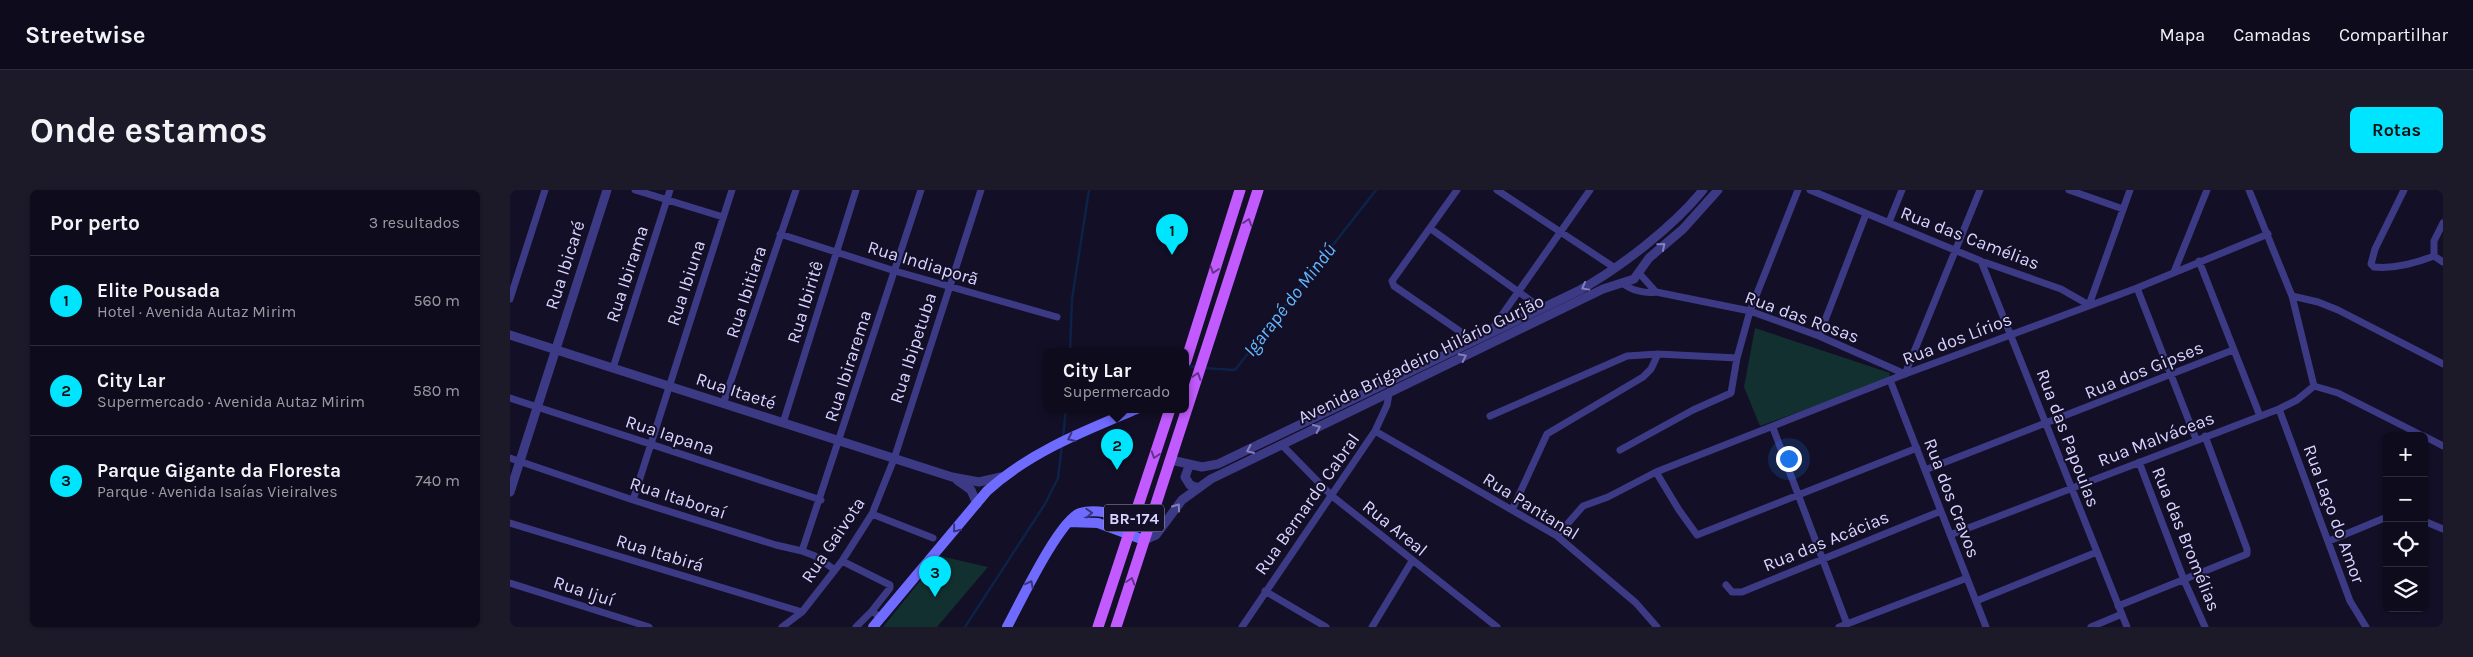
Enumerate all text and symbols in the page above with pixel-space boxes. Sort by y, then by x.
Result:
text: Streetwise [25,21,146,49]
text: Mapa [2160,24,2205,46]
text: Camadas [2233,24,2311,46]
text: Compartilhar [2339,24,2448,46]
button: Rotas [2350,107,2443,153]
text: Onde estamos [30,110,267,151]
street label: Rua das Camélias [1897,201,2043,275]
text: Por perto [50,211,140,235]
text: 3 resultados [369,213,460,232]
pin: 1 [1156,214,1188,255]
street label: Rua Ibicaré [540,218,590,312]
one-way arrow [1242,218,1252,226]
street label: Rua Ibirama [601,223,653,325]
street label: Rua Indiaporã [865,236,981,290]
street label: Rua Ibiuna [662,237,710,329]
water label: Igarapé do Mindú [1239,239,1341,361]
street label: Rua Ibitiara [721,243,771,341]
one-way arrow [1657,243,1666,252]
street label: Rua Ibiritê [782,258,828,346]
one-way arrow [1210,265,1220,273]
text: Elite Pousada [97,280,220,302]
one-way arrow [1582,281,1591,291]
street label: Rua das Rosas [1742,286,1862,348]
street label: Rua Ibipetuba [885,290,941,406]
street label: Avenida Brigadeiro Hilário Gurjão [1294,290,1548,428]
text: 1 [63,291,69,310]
text: 560 m [414,291,460,310]
text: Hotel · Avenida Autaz Mirim [97,302,296,321]
street label: Rua Ibirarema [820,307,876,425]
street label: Rua dos Lírios [1899,308,2015,370]
street label: Rua dos Gipses [2081,336,2207,404]
popup [1044,348,1189,413]
one-way arrow [1458,353,1467,363]
text: City Lar [1063,360,1131,382]
street label: Rua das Papoulas [2032,366,2104,510]
street label: Rua Itaeté [693,368,779,414]
text: City Lar [97,370,165,392]
one-way arrow [1192,373,1202,381]
text: 2 [61,381,71,400]
text: 580 m [413,381,460,400]
text: Supermercado [1063,382,1170,401]
text: Supermercado · Avenida Autaz Mirim [97,392,365,411]
street label: Rua Malváceas [2095,407,2217,471]
street label: Rua Iapana [623,410,717,460]
one-way arrow [1312,424,1321,434]
pin: 2 [1101,429,1133,470]
street label: Rua Bernardo Cabral [1250,429,1364,579]
one-way arrow [1067,431,1076,442]
map controls [2383,432,2428,612]
button: + [2383,432,2428,477]
street label: Rua dos Cravos [1919,435,1985,561]
street label: Rua Laço do Amor [2299,442,2369,587]
one-way arrow [1246,443,1255,454]
your location [1776,446,1802,472]
one-way arrow [1150,450,1160,459]
text: Parque Gigante da Floresta [97,460,341,482]
street label: Rua das Bromélias [2147,464,2225,614]
street label: Rua Pantanal [1479,468,1583,544]
text: 3 [61,471,71,490]
text: 740 m [415,471,460,490]
street label: Rua Itaboraí [627,472,730,524]
button: − [2383,477,2428,522]
text: Parque · Avenida Isaías Vieiralves [97,482,338,501]
street label: Rua Gaivota [796,493,870,587]
street label: Rua Areal [1358,495,1432,561]
one-way arrow [1171,503,1180,513]
road number: BR-174 [1104,504,1164,532]
street label: Rua das Acácias [1760,506,1892,576]
one-way arrow [1085,507,1093,518]
button: locate [2383,522,2428,567]
one-way arrow [954,523,962,532]
street label: Rua Itabirá [614,529,706,577]
pin: 3 [919,556,951,597]
button: layers [2383,567,2428,612]
street label: Rua Ijuí [551,571,618,611]
one-way arrow [1125,577,1135,585]
one-way arrow [1024,580,1034,589]

